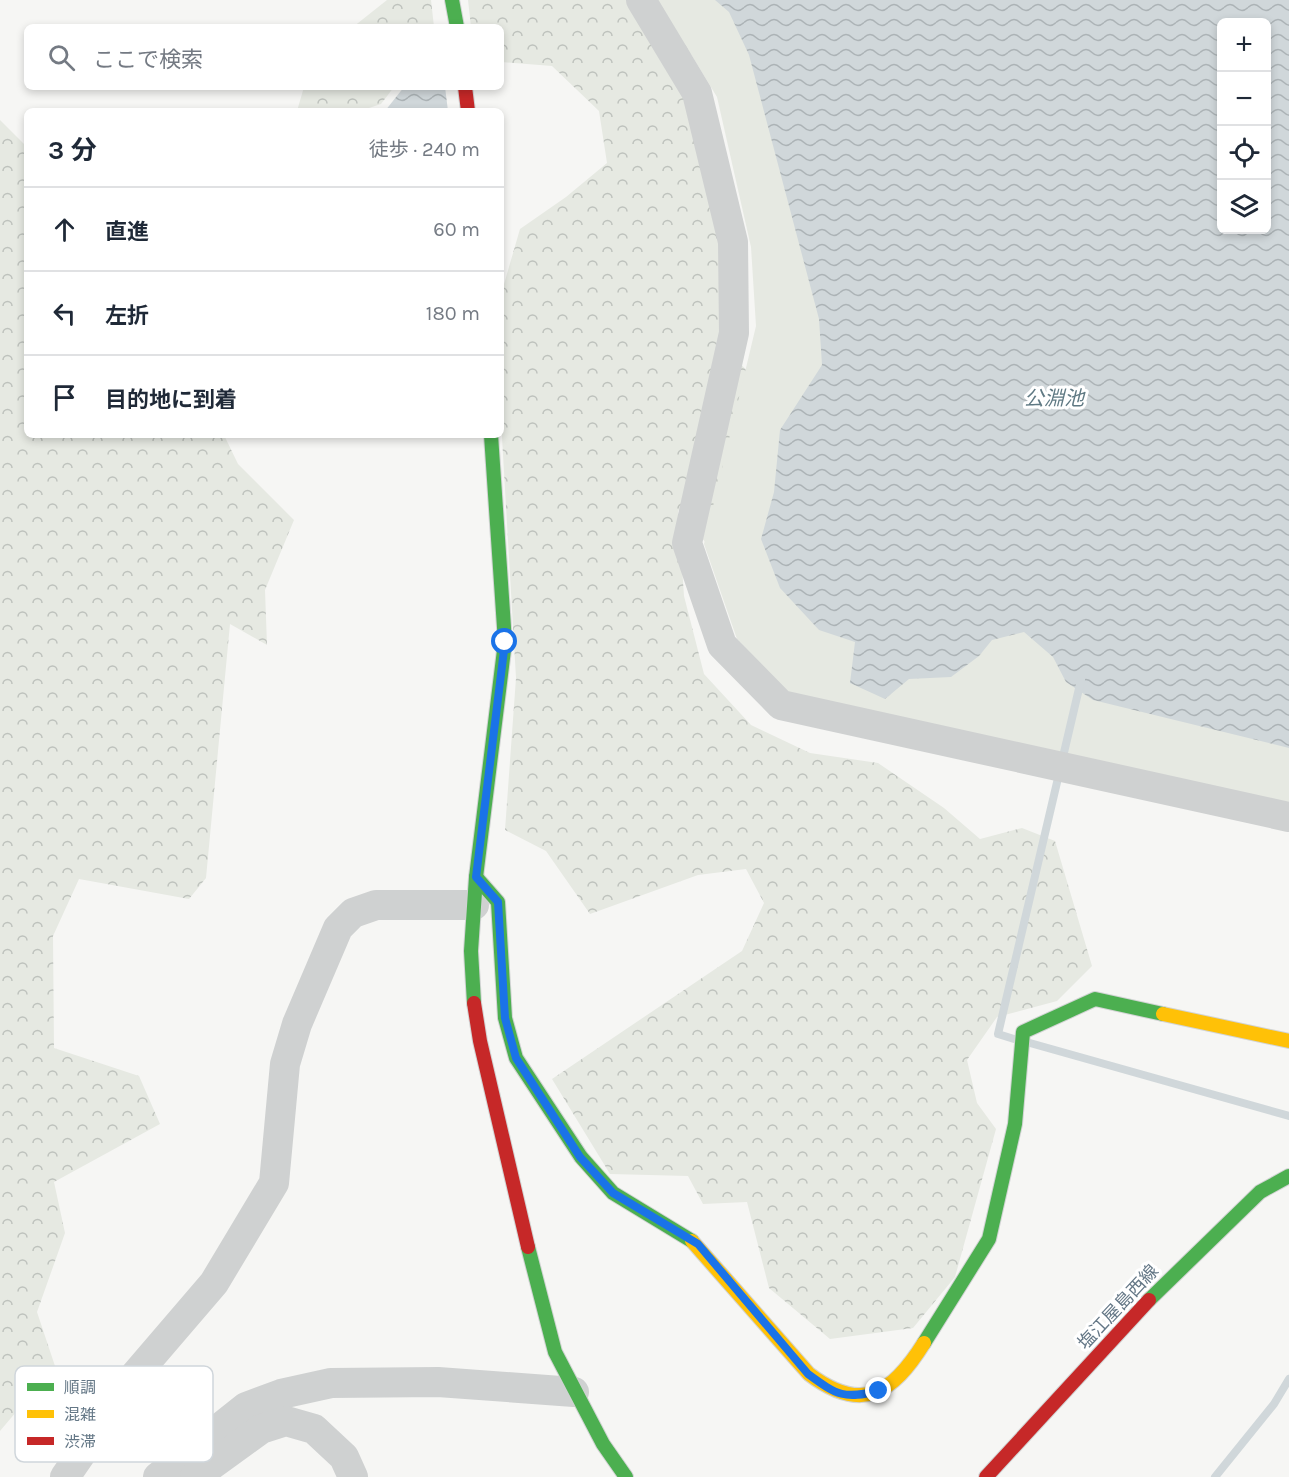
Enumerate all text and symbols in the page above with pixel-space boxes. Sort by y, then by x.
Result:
map controls [1217,18,1271,234]
button: + [1217,18,1271,72]
search box [24,24,504,90]
icon: search [45,41,78,74]
text: ここで検索 [93,47,203,73]
button: − [1217,72,1271,126]
button: locate [1217,126,1271,180]
text: 3 分 [48,135,97,166]
text: 徒歩 · 240 m [369,138,480,161]
button: layers [1217,180,1271,234]
icon: ahead [48,213,81,246]
text: 60 m [433,218,480,241]
text: 直進 [105,219,149,245]
icon: left [48,297,81,330]
text: 180 m [426,302,480,325]
text: 左折 [105,303,149,329]
icon: arrive [48,381,81,414]
text: 目的地に到着 [105,387,237,413]
water label: 公淵池 [1024,387,1086,410]
route start [491,628,517,654]
street label: 塩江屋島西線 [1073,1260,1163,1354]
legend [15,1366,213,1462]
route end [865,1377,891,1403]
text: 順調 [64,1378,96,1397]
text: 混雑 [64,1405,96,1424]
text: 渋滞 [64,1432,96,1451]

